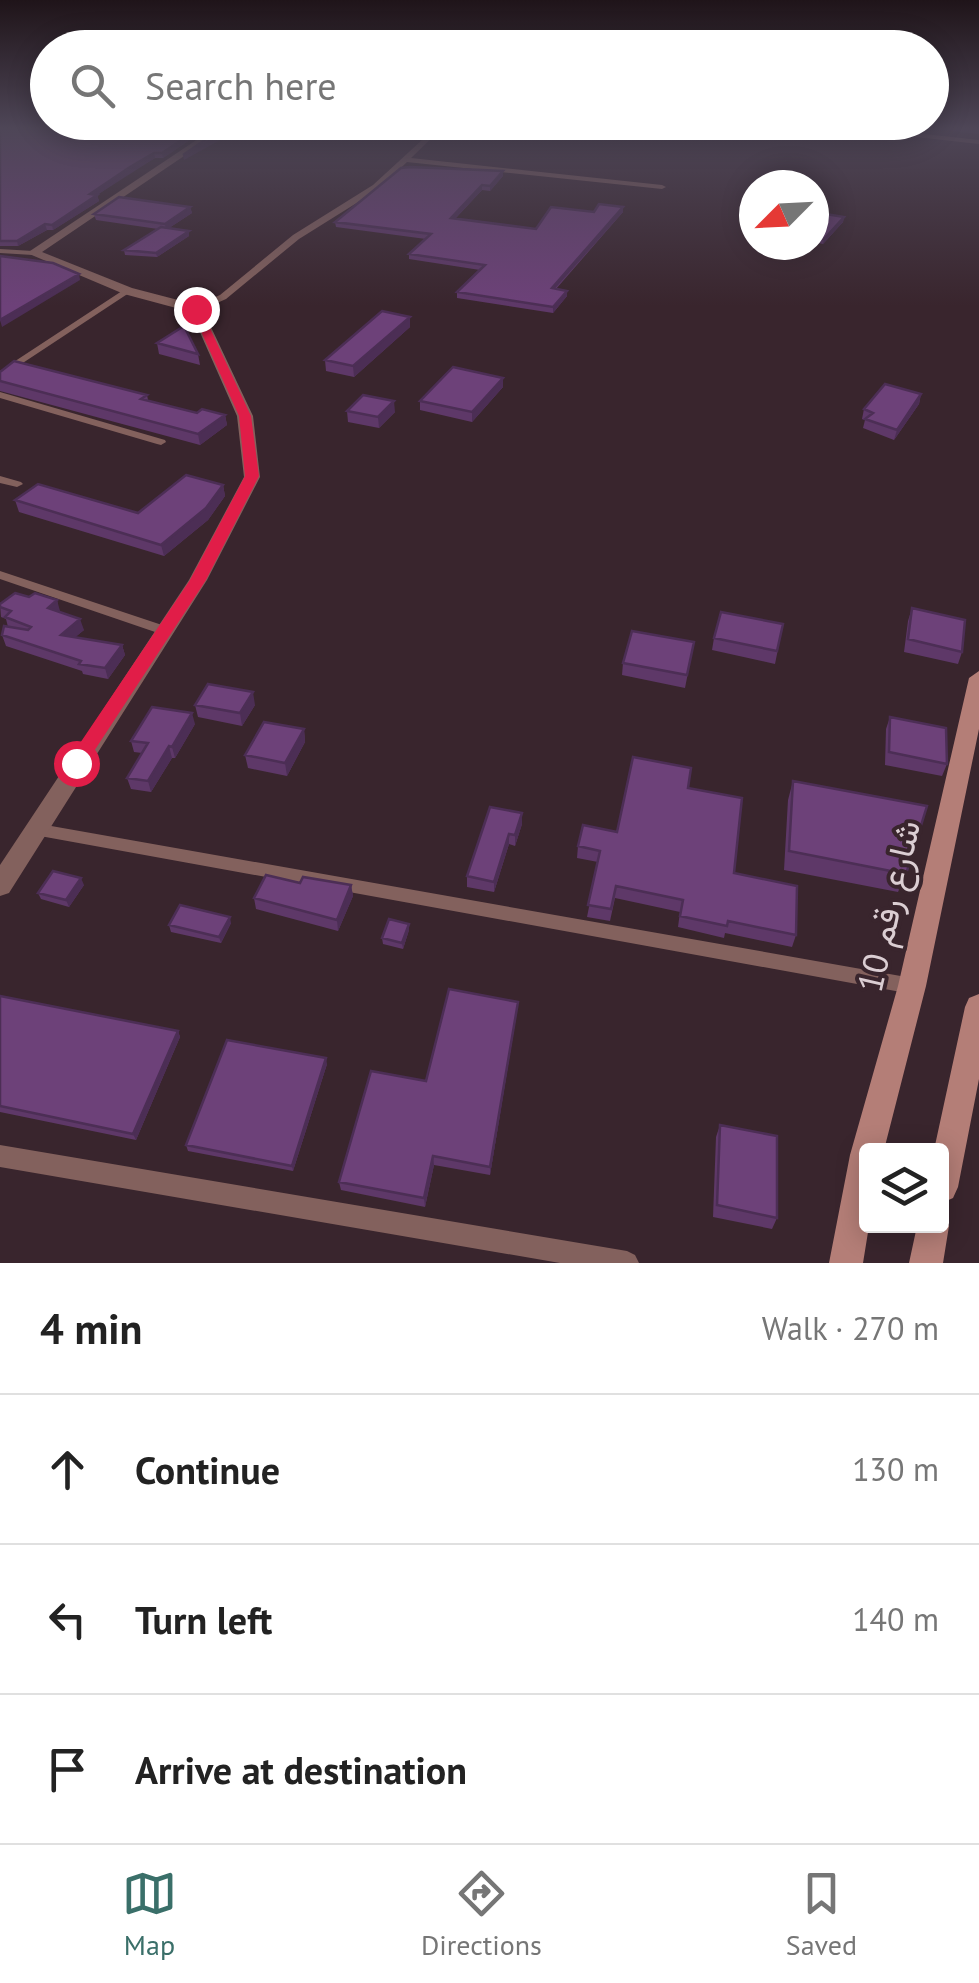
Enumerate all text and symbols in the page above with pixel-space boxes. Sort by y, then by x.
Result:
search box [30,30,949,140]
icon: search [65,58,120,113]
text: Search here [145,61,337,110]
north arrow [739,170,829,260]
route end [174,287,220,333]
route start [54,741,100,787]
street label: شارع رقم 10 [846,816,932,997]
map controls [859,1143,949,1233]
button: layers [859,1143,949,1233]
text: 4 min [40,1301,142,1356]
text: Walk · 270 m [762,1307,939,1349]
icon: ahead [40,1442,95,1497]
text: Continue [135,1445,280,1494]
text: 130 m [852,1448,939,1490]
icon: left [40,1592,95,1647]
text: Turn left [135,1595,272,1644]
text: 140 m [852,1598,939,1640]
icon: arrive [40,1742,95,1797]
text: Arrive at destination [135,1745,467,1794]
tab: Map [122,1866,177,1963]
tab: Directions [421,1866,542,1963]
tab: Saved [786,1866,857,1963]

